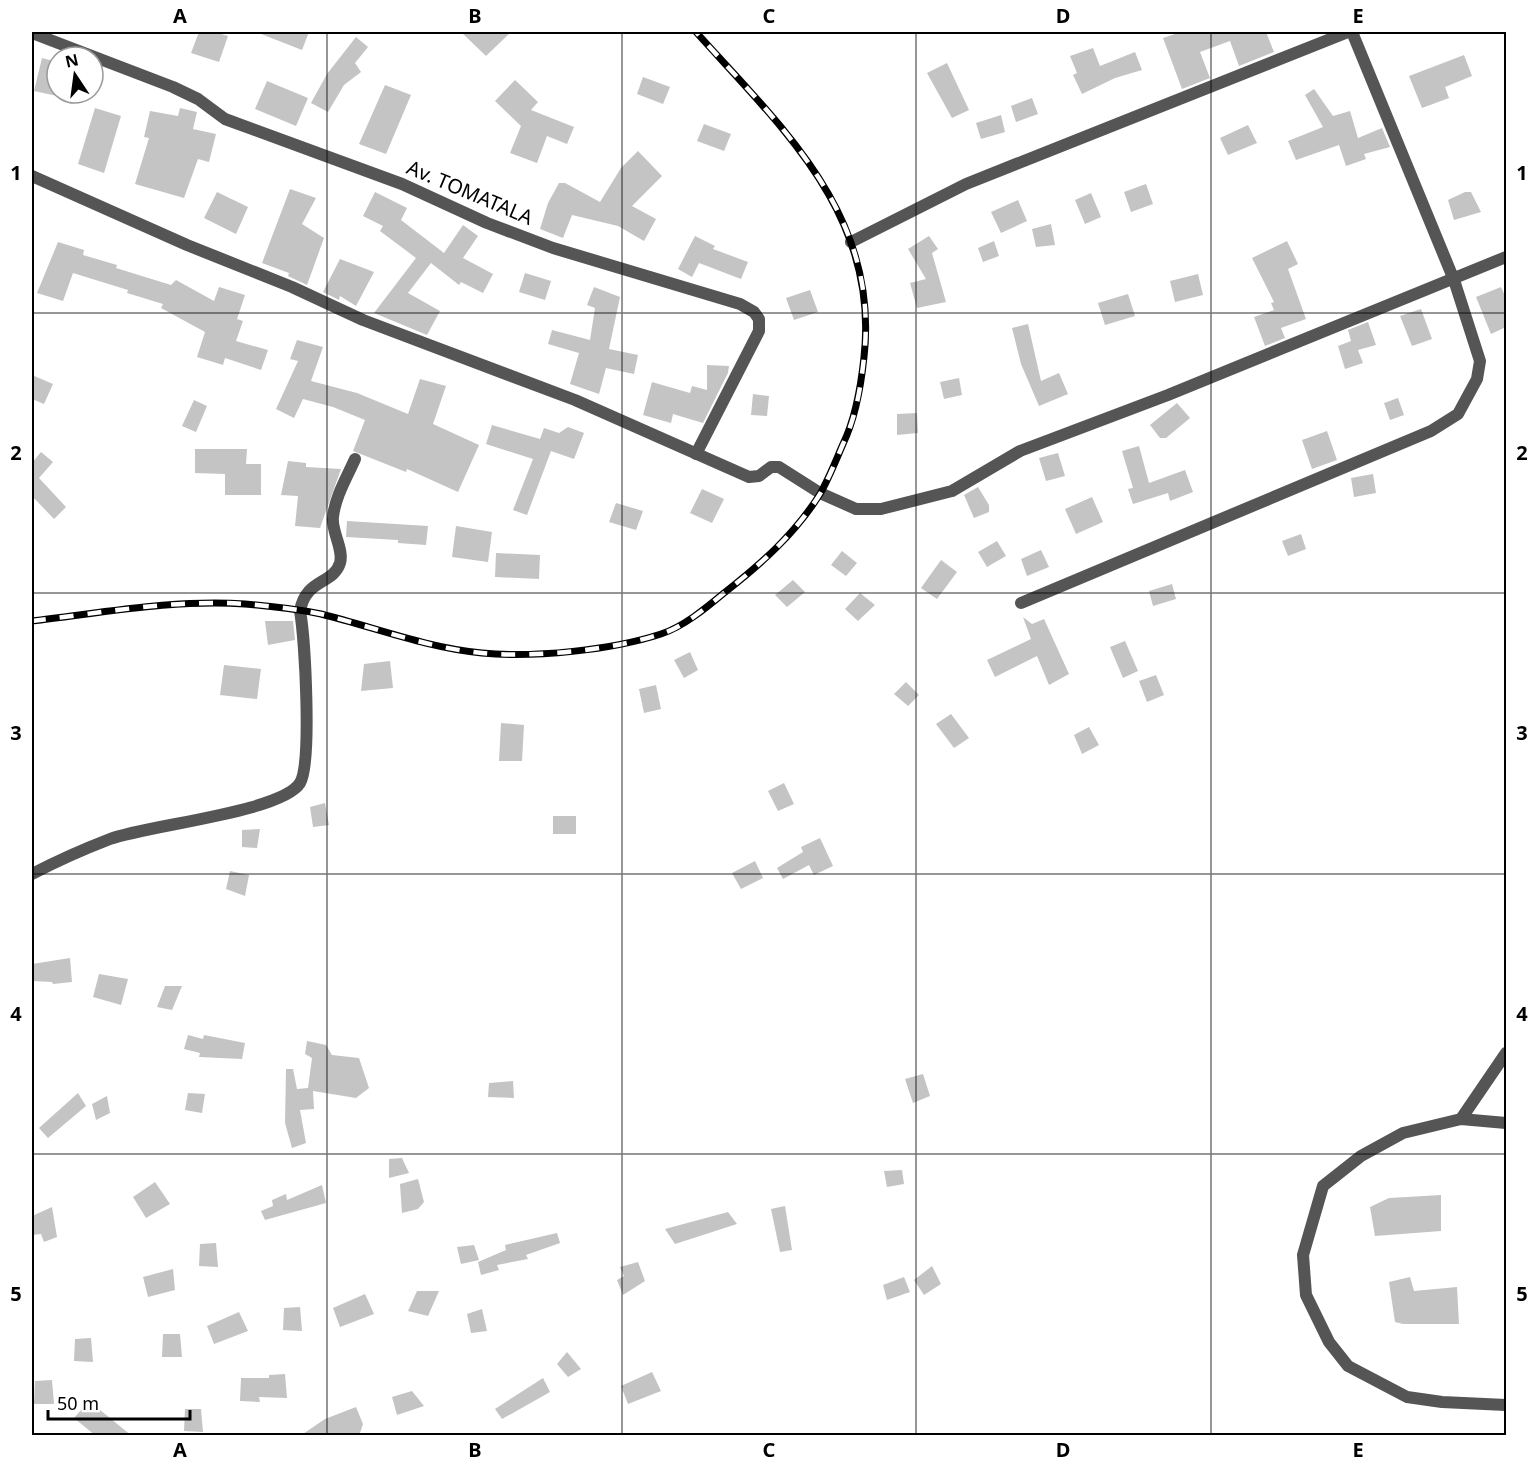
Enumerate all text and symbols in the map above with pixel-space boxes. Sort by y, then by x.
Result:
text: A [173,2,187,29]
text: B [468,2,482,29]
text: C [763,2,776,29]
text: D [1056,2,1070,29]
text: E [1352,2,1364,29]
north arrow [45,45,105,105]
text: N [63,48,80,73]
street label: Av. TOMATALA [403,153,537,231]
text: 1 [10,159,22,186]
text: 1 [1516,159,1528,186]
text: 2 [10,439,22,466]
text: 2 [1516,439,1528,466]
text: 3 [10,719,22,746]
text: 3 [1516,719,1528,746]
text: 4 [10,1000,22,1027]
text: 4 [1516,1000,1528,1027]
text: 5 [10,1280,22,1307]
text: 5 [1516,1280,1528,1307]
scale bar [48,1383,190,1421]
text: 50 m [57,1391,99,1415]
text: A [173,1436,187,1463]
text: B [468,1436,482,1463]
text: C [763,1436,776,1463]
text: D [1056,1436,1070,1463]
text: E [1352,1436,1364,1463]

